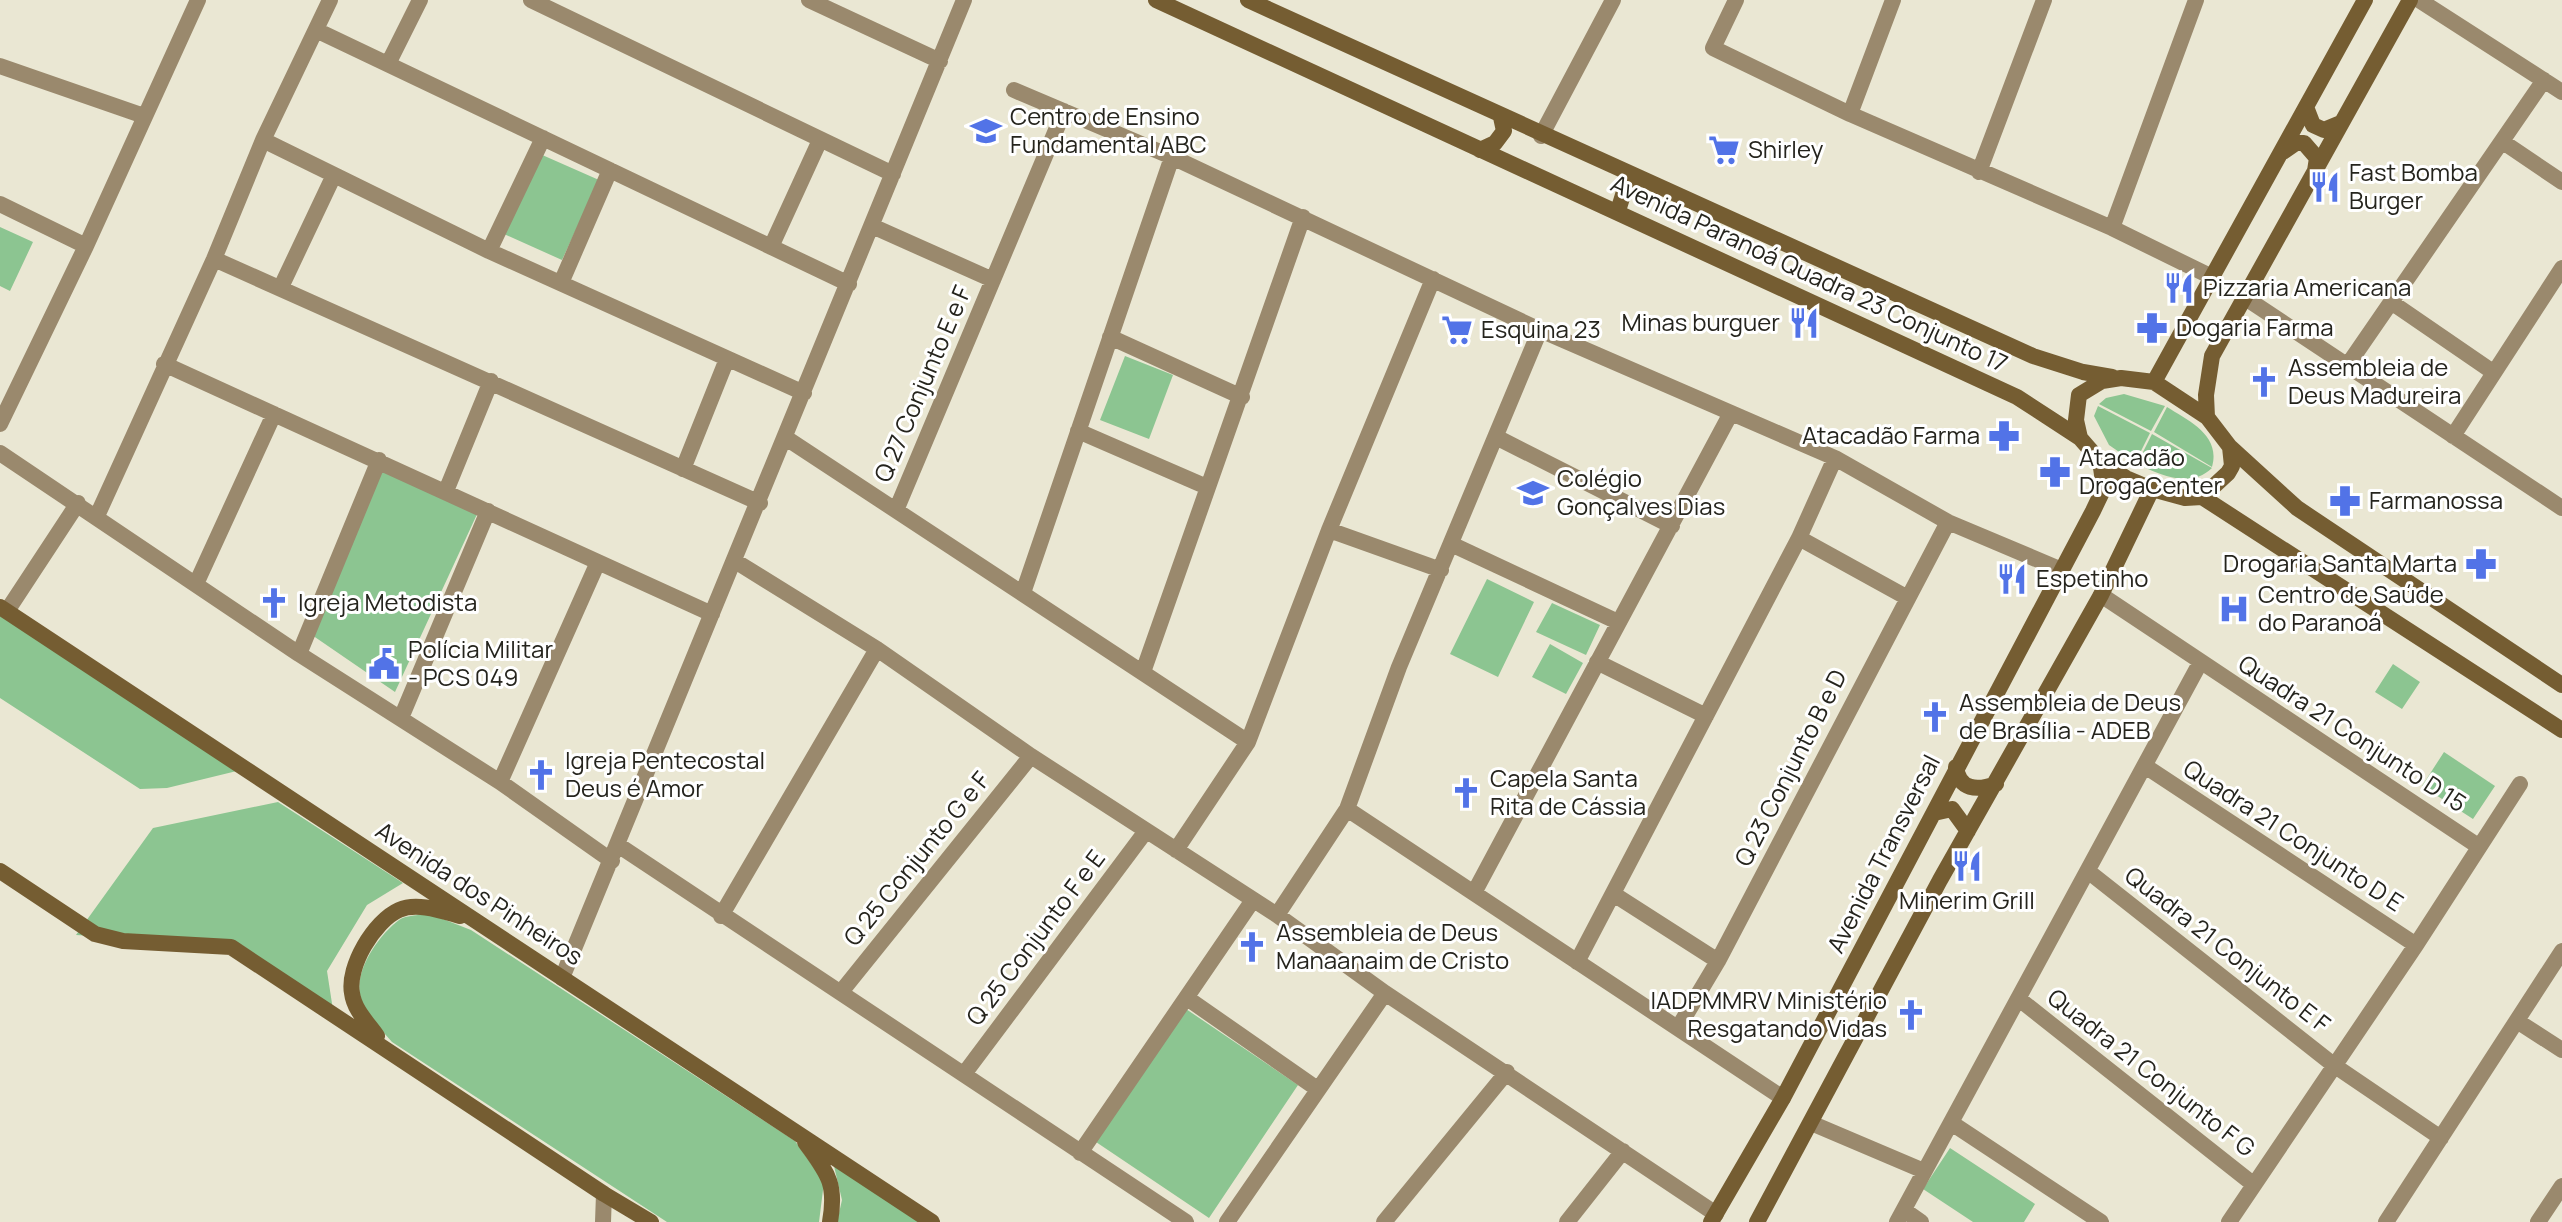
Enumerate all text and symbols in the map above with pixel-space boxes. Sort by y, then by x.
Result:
place label: Centro de Ensino Fundamental ABC [1010,99,1207,160]
school or university icon: Centro de Ensino Fundamental ABC [969,114,1003,148]
place label: Shirley [1748,132,1824,165]
supermarket icon: Shirley [1707,133,1741,167]
place label: Fast Bomba Burger [2349,155,2478,216]
street label: Avenida Paranoá Quadra 23 Conjunto 17 [1606,166,2013,379]
restaurant icon: Fast Bomba Burger [2308,170,2342,204]
place label: Pizzaria Americana [2203,270,2411,303]
restaurant icon: Pizzaria Americana [2162,271,2196,305]
street label: Q 27 Conjunto E e F [865,280,978,487]
place label: Minas burguer [1621,305,1780,338]
restaurant icon: Minas burguer [1787,306,1821,340]
place label: Dogaria Farma [2176,310,2334,343]
pharmacy icon: Dogaria Farma [2135,311,2169,345]
place label: Esquina 23 [1481,312,1601,345]
supermarket icon: Esquina 23 [1440,313,1474,347]
place label: Assembleia de Deus Madureira [2288,350,2461,411]
church icon: Assembleia de Deus Madureira [2247,365,2281,399]
place label: Atacadão Farma [1802,418,1980,451]
pharmacy icon: Atacadão Farma [1987,419,2021,453]
place label: Atacadão DrogaCenter [2079,440,2223,501]
pharmacy icon: Atacadão DrogaCenter [2038,455,2072,489]
place label: Colégio Gonçalves Dias [1557,461,1725,522]
school or university icon: Colégio Gonçalves Dias [1516,476,1550,510]
place label: Farmanossa [2369,483,2503,516]
pharmacy icon: Farmanossa [2328,484,2362,518]
place label: Drogaria Santa Marta [2223,546,2457,579]
pharmacy icon: Drogaria Santa Marta [2464,547,2498,581]
place label: Espetinho [2036,561,2148,594]
restaurant icon: Espetinho [1995,562,2029,596]
place label: Centro de Saúde do Paranoá [2258,577,2444,638]
place label: Igreja Metodista [298,585,477,618]
church icon: Igreja Metodista [257,586,291,620]
hospital icon: Centro de Saúde do Paranoá [2217,592,2251,626]
place label: Polícia Militar - PCS 049 [408,632,553,693]
public building icon: Polícia Militar - PCS 049 [367,647,401,681]
street label: Quadra 21 Conjunto D 15 [2232,647,2473,819]
street label: Q 23 Conjunto B e D [1726,663,1854,871]
place label: Assembleia de Deus de Brasília - ADEB [1959,685,2181,746]
church icon: Assembleia de Deus de Brasília - ADEB [1918,700,1952,734]
place label: Igreja Pentecostal Deus é Amor [565,743,765,804]
street label: Avenida Transversal [1818,749,1947,958]
street label: Quadra 21 Conjunto D E [2177,751,2410,918]
church icon: Igreja Pentecostal Deus é Amor [524,758,558,792]
place label: Capela Santa Rita de Cássia [1490,761,1646,822]
street label: Q 25 Conjunto G e F [835,764,996,952]
church icon: Capela Santa Rita de Cássia [1449,776,1483,810]
street label: Avenida dos Pinheiros [370,813,590,972]
street label: Q 25 Conjunto F e E [958,842,1112,1032]
restaurant icon: Minerim Grill [1950,849,1984,883]
street label: Quadra 21 Conjunto E F [2118,858,2337,1039]
place label: Minerim Grill [1899,883,2035,916]
place label: Assembleia de Deus Manaanaim de Cristo [1276,915,1509,976]
church icon: Assembleia de Deus Manaanaim de Cristo [1235,930,1269,964]
street label: Quadra 21 Conjunto F G [2041,980,2263,1163]
place label: IADPMMRV Ministério Resgatando Vidas [1650,983,1887,1044]
church icon: IADPMMRV Ministério Resgatando Vidas [1894,998,1928,1032]

